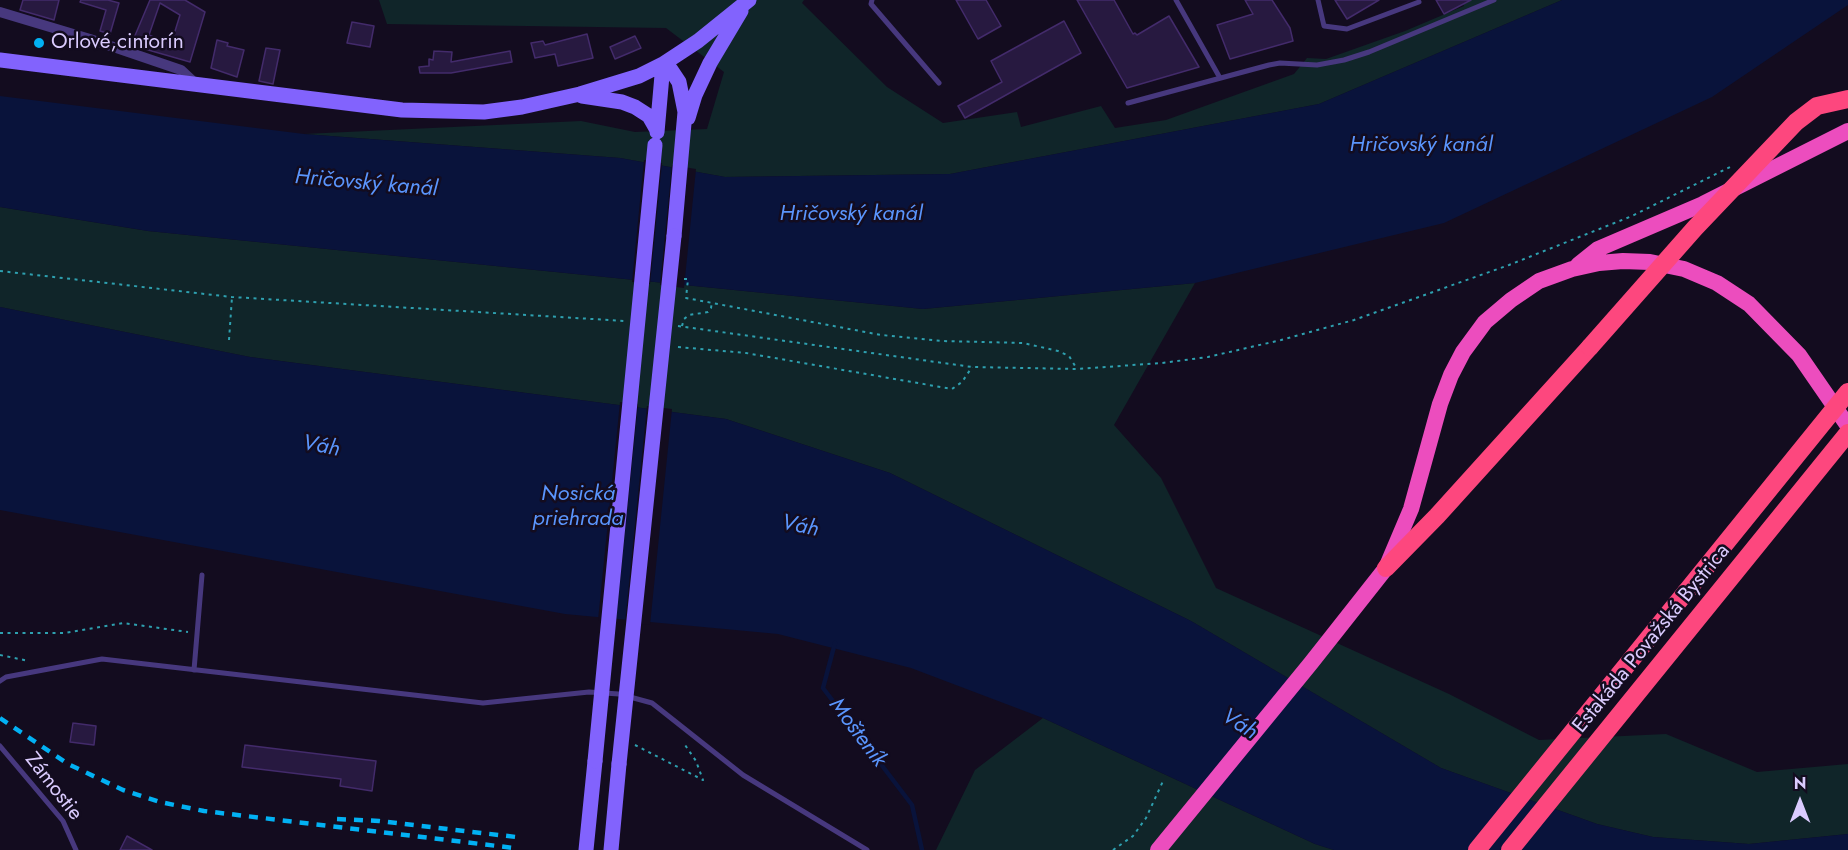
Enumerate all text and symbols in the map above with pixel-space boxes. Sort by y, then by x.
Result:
place label: Orlové,cintorín [51,30,184,56]
marker: Orlové,cintorín [32,36,46,50]
water label: Hričovský kanál [1349,133,1493,159]
water label: Hričovský kanál [294,165,438,203]
water label: Hričovský kanál [779,202,923,228]
water label: Váh [300,430,342,464]
water label: Nosická priehrada [532,482,624,534]
water label: Váh [779,510,821,544]
street label: Estakáda Považská Bystrica [1568,540,1736,738]
water label: Mošteník [822,693,892,773]
water label: Váh [1216,704,1262,746]
street label: Zámostie [19,748,87,826]
north arrow [1770,772,1830,832]
text: N [1794,772,1806,795]

